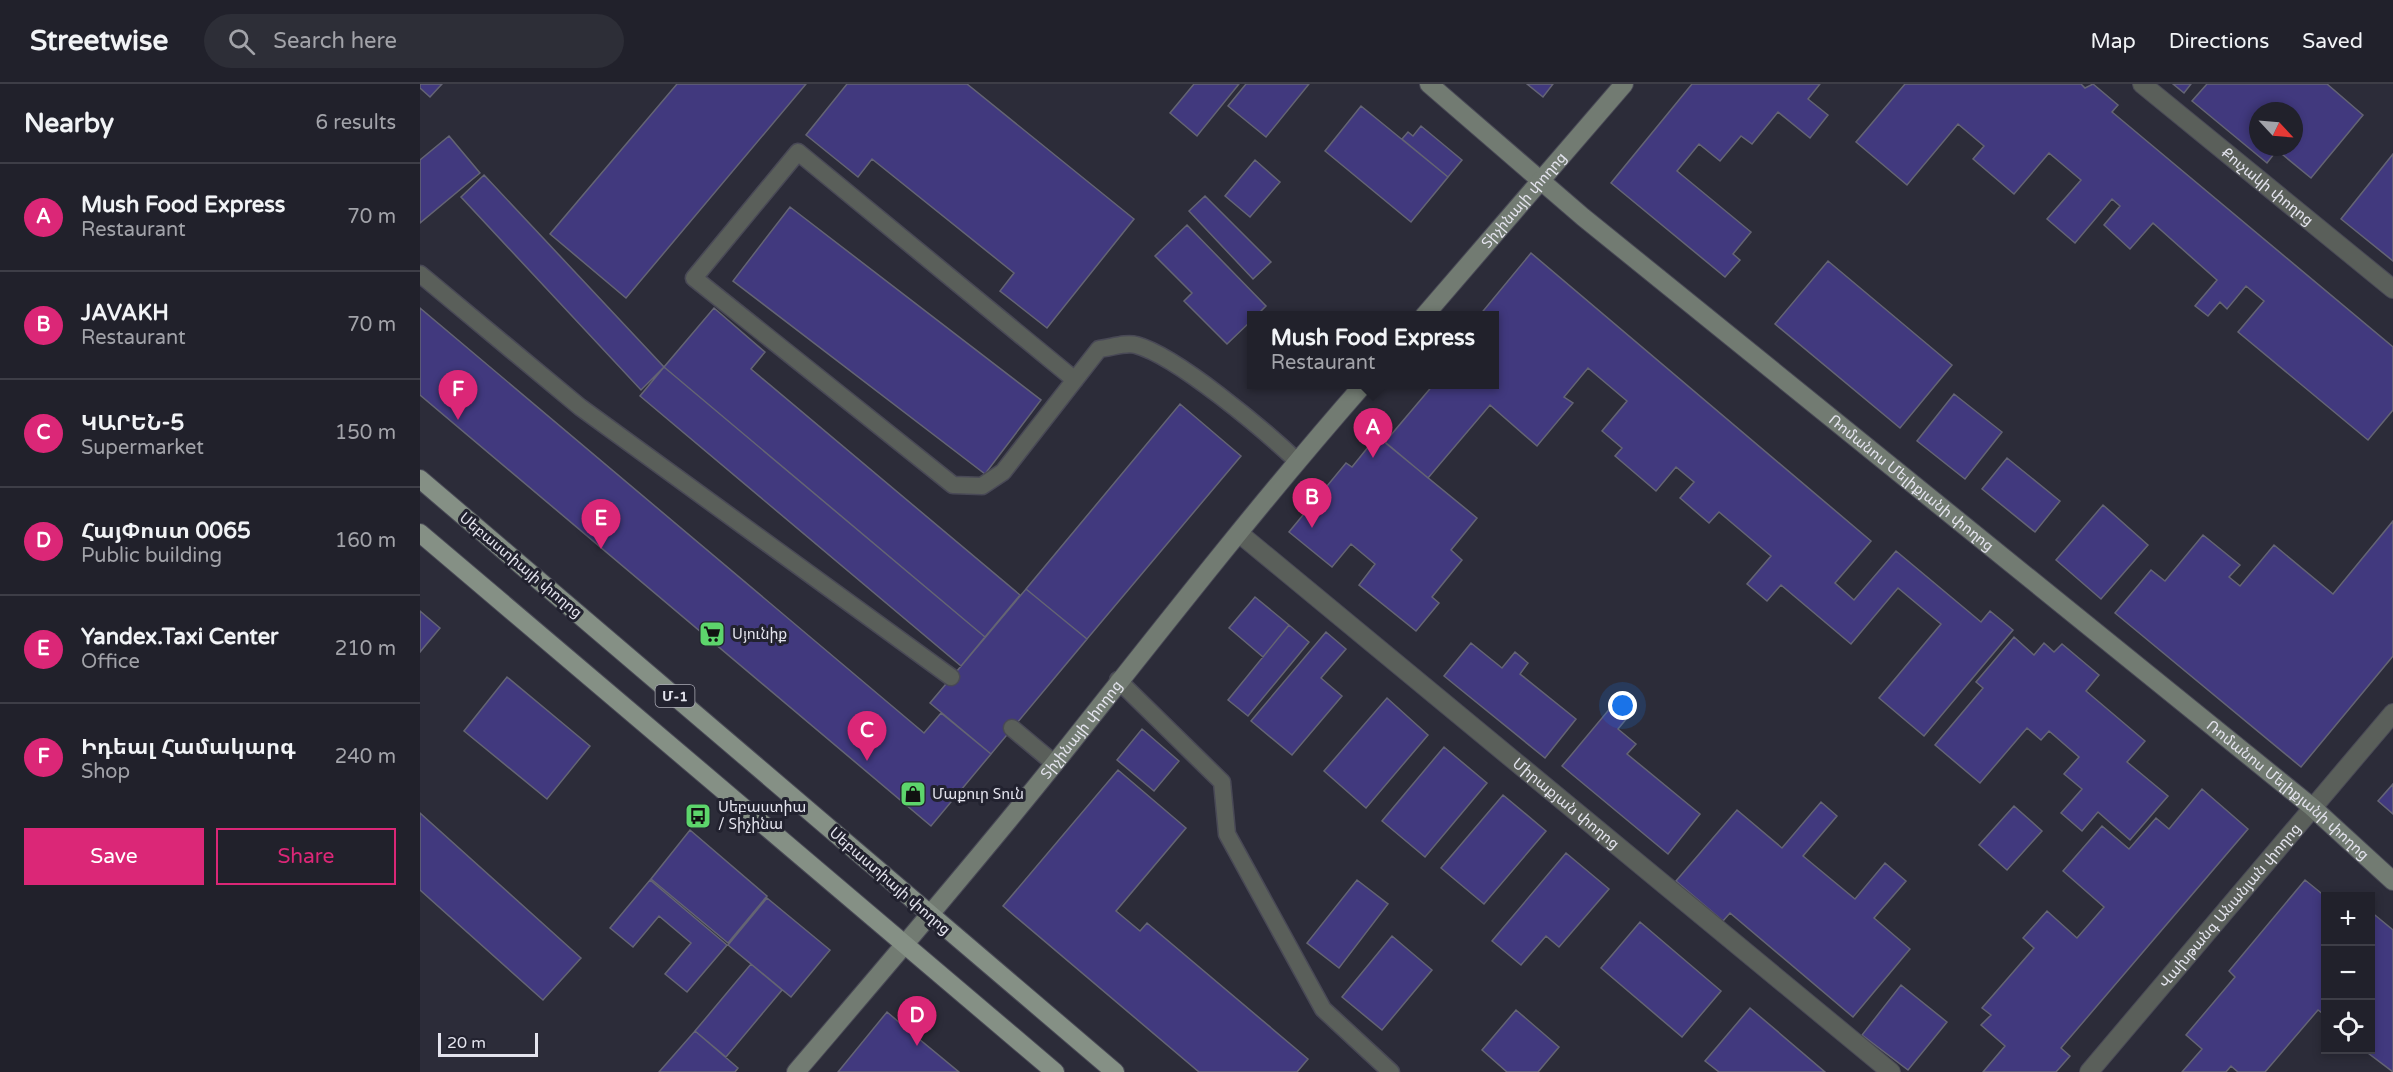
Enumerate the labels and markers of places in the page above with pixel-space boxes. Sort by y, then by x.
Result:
pin: F [438,370,477,420]
pin: A [1354,408,1392,458]
pin: B [1292,478,1332,528]
pin: E [582,500,621,549]
supermarket icon: Սյունիք [697,619,727,649]
place label: Սյունիք [732,625,787,643]
pin: C [848,712,886,761]
shop icon: Մաքուր Տուն [898,779,928,809]
place label: Մաքուր Տուն [932,785,1024,803]
place label: Սեբաստիա / Տիչինա [718,798,806,833]
bus stop icon: Սեբաստիա / Տիչինա [683,801,713,831]
pin: D [898,996,936,1046]

